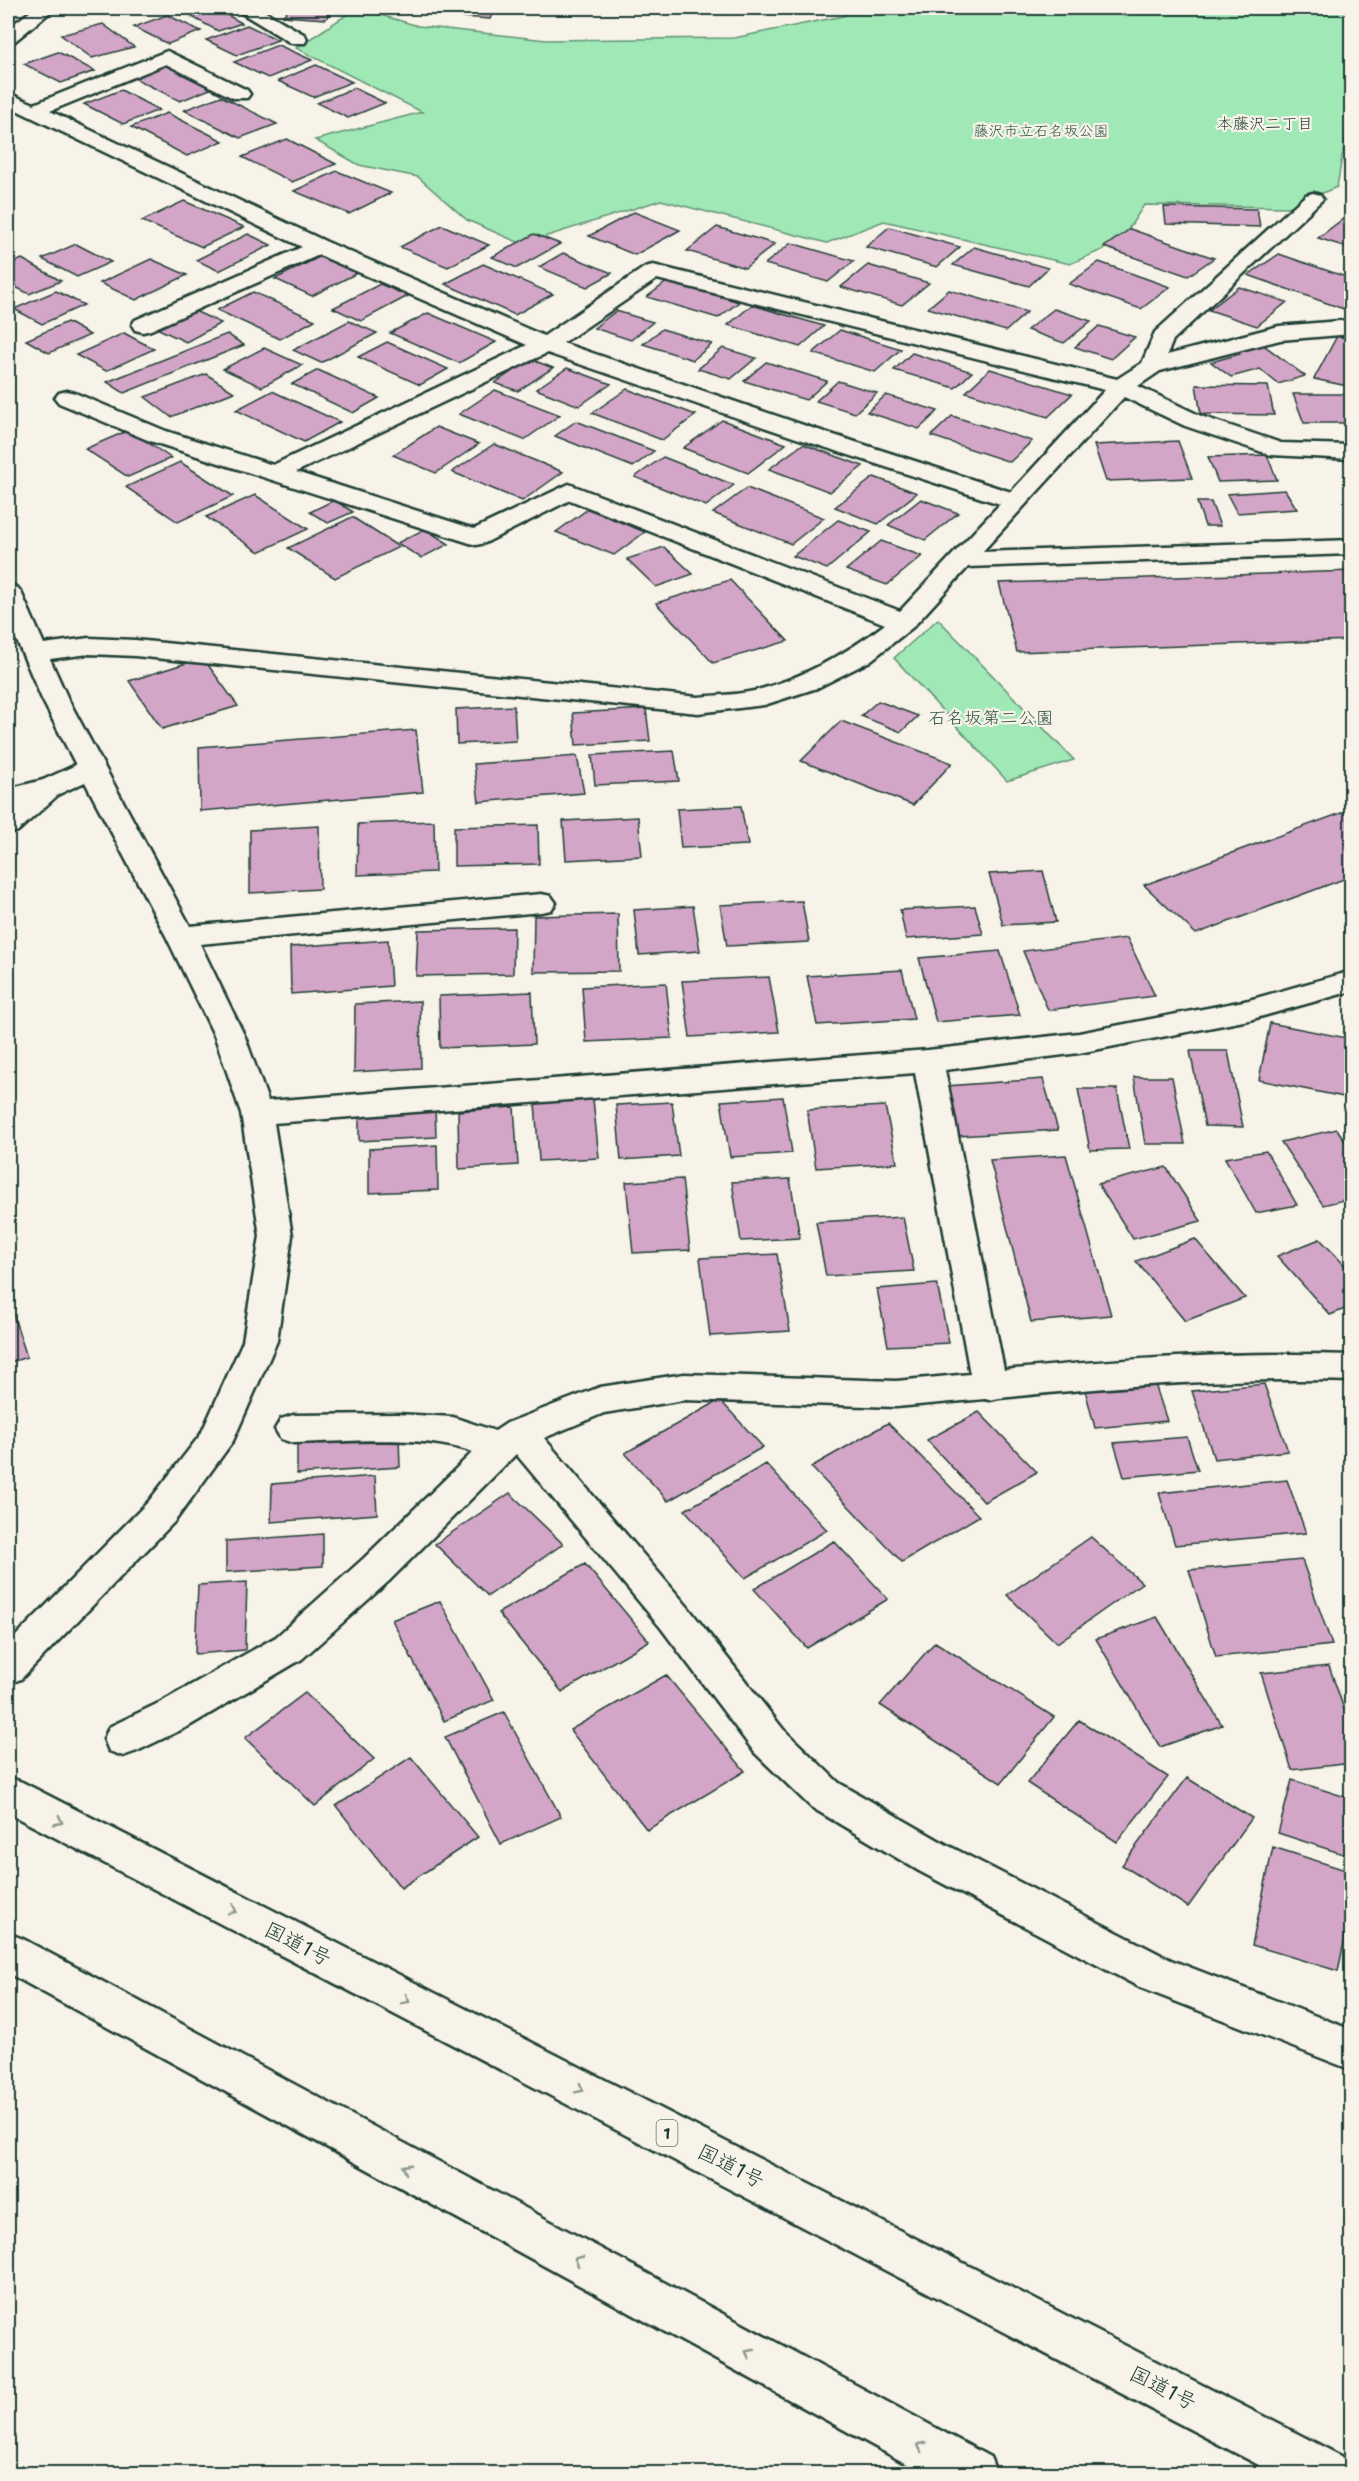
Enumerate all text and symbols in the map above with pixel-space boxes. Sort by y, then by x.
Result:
district label: 本藤沢二丁目 [1217,113,1313,134]
park label: 藤沢市立石名坂公園 [973,121,1109,141]
park label: 石名坂第二公園 [928,706,1054,730]
one-way arrow [53,1814,64,1826]
one-way arrow [226,1903,237,1915]
street label: 国道1号 [260,1915,336,1973]
one-way arrow [400,1992,411,2004]
one-way arrow [573,2081,584,2093]
road number: 1 [656,2120,678,2146]
street label: 国道1号 [693,2137,769,2195]
one-way arrow [402,2164,413,2175]
one-way arrow [574,2256,584,2267]
one-way arrow [745,2349,756,2360]
street label: 国道1号 [1125,2359,1201,2417]
one-way arrow [917,2442,927,2453]

